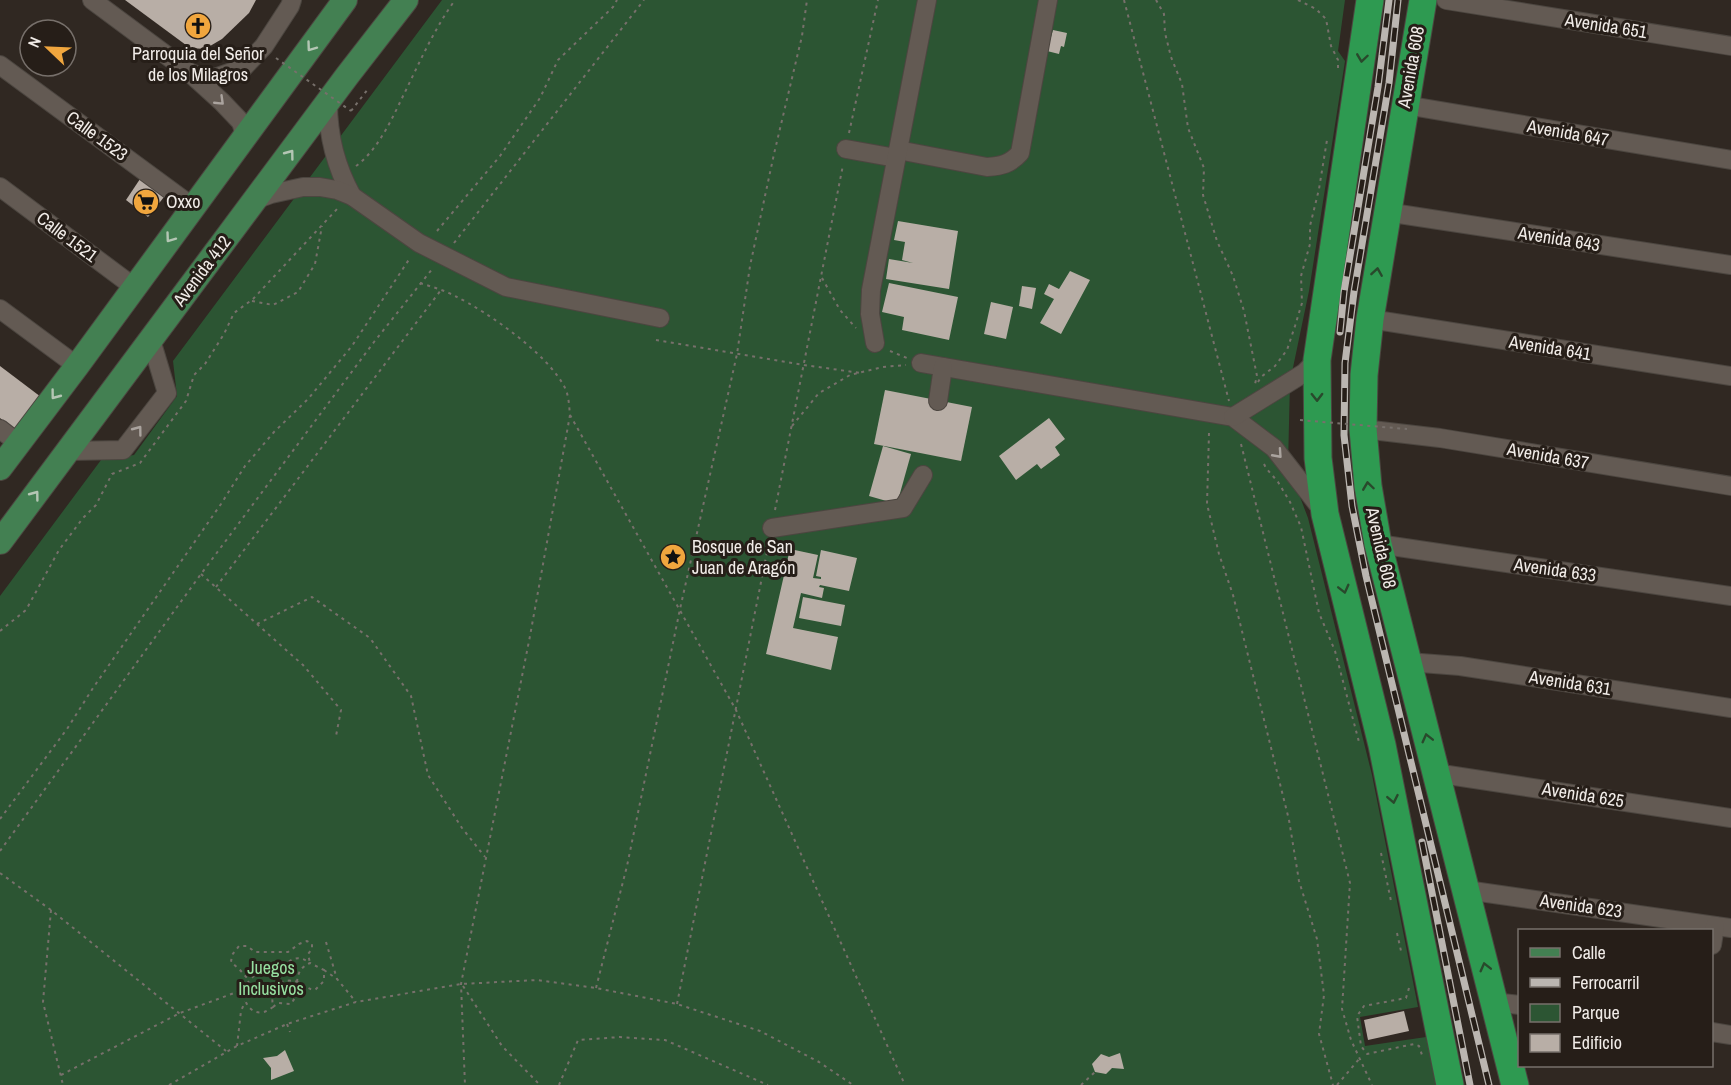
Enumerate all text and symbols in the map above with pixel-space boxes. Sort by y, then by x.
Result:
street label: Avenida 651 [1562,7,1650,44]
church icon: Parroquia del Señor de los Milagros [183,11,213,41]
north arrow [18,18,78,78]
street label: Avenida 608 [1391,24,1430,111]
text: N [22,33,46,51]
place label: Parroquia del Señor de los Milagros [132,41,264,87]
one-way arrow [307,41,318,52]
one-way arrow [1357,53,1369,63]
one-way arrow [213,93,224,104]
street label: Calle 1523 [61,105,133,166]
street label: Avenida 647 [1524,113,1611,152]
one-way arrow [282,150,293,161]
supermarket icon: Oxxo [131,187,161,217]
place label: Oxxo [166,189,200,214]
street label: Calle 1521 [32,205,104,268]
street label: Avenida 643 [1515,220,1602,257]
street label: Avenida 412 [166,230,236,312]
one-way arrow [167,232,178,243]
one-way arrow [1370,267,1383,277]
street label: Avenida 641 [1506,329,1594,366]
one-way arrow [51,389,62,400]
one-way arrow [1311,392,1323,401]
one-way arrow [131,426,142,437]
street label: Avenida 637 [1504,436,1591,475]
one-way arrow [1271,447,1282,458]
one-way arrow [1363,482,1375,491]
one-way arrow [28,491,39,502]
street label: Avenida 608 [1360,504,1403,591]
place label: Bosque de San Juan de Aragón [692,534,795,580]
place icon: Bosque de San Juan de Aragón [658,542,688,572]
street label: Avenida 633 [1511,551,1598,588]
one-way arrow [1336,584,1349,594]
street label: Avenida 631 [1526,664,1614,701]
one-way arrow [1421,733,1434,743]
street label: Avenida 625 [1539,776,1626,813]
one-way arrow [1386,794,1399,804]
street label: Avenida 623 [1537,887,1624,924]
legend [1518,929,1713,1067]
text: Calle [1572,940,1606,965]
park label: Juegos Inclusivos [238,955,304,1001]
one-way arrow [1480,963,1493,973]
text: Ferrocarril [1572,970,1639,995]
text: Parque [1572,1000,1620,1025]
text: Edificio [1572,1030,1622,1055]

